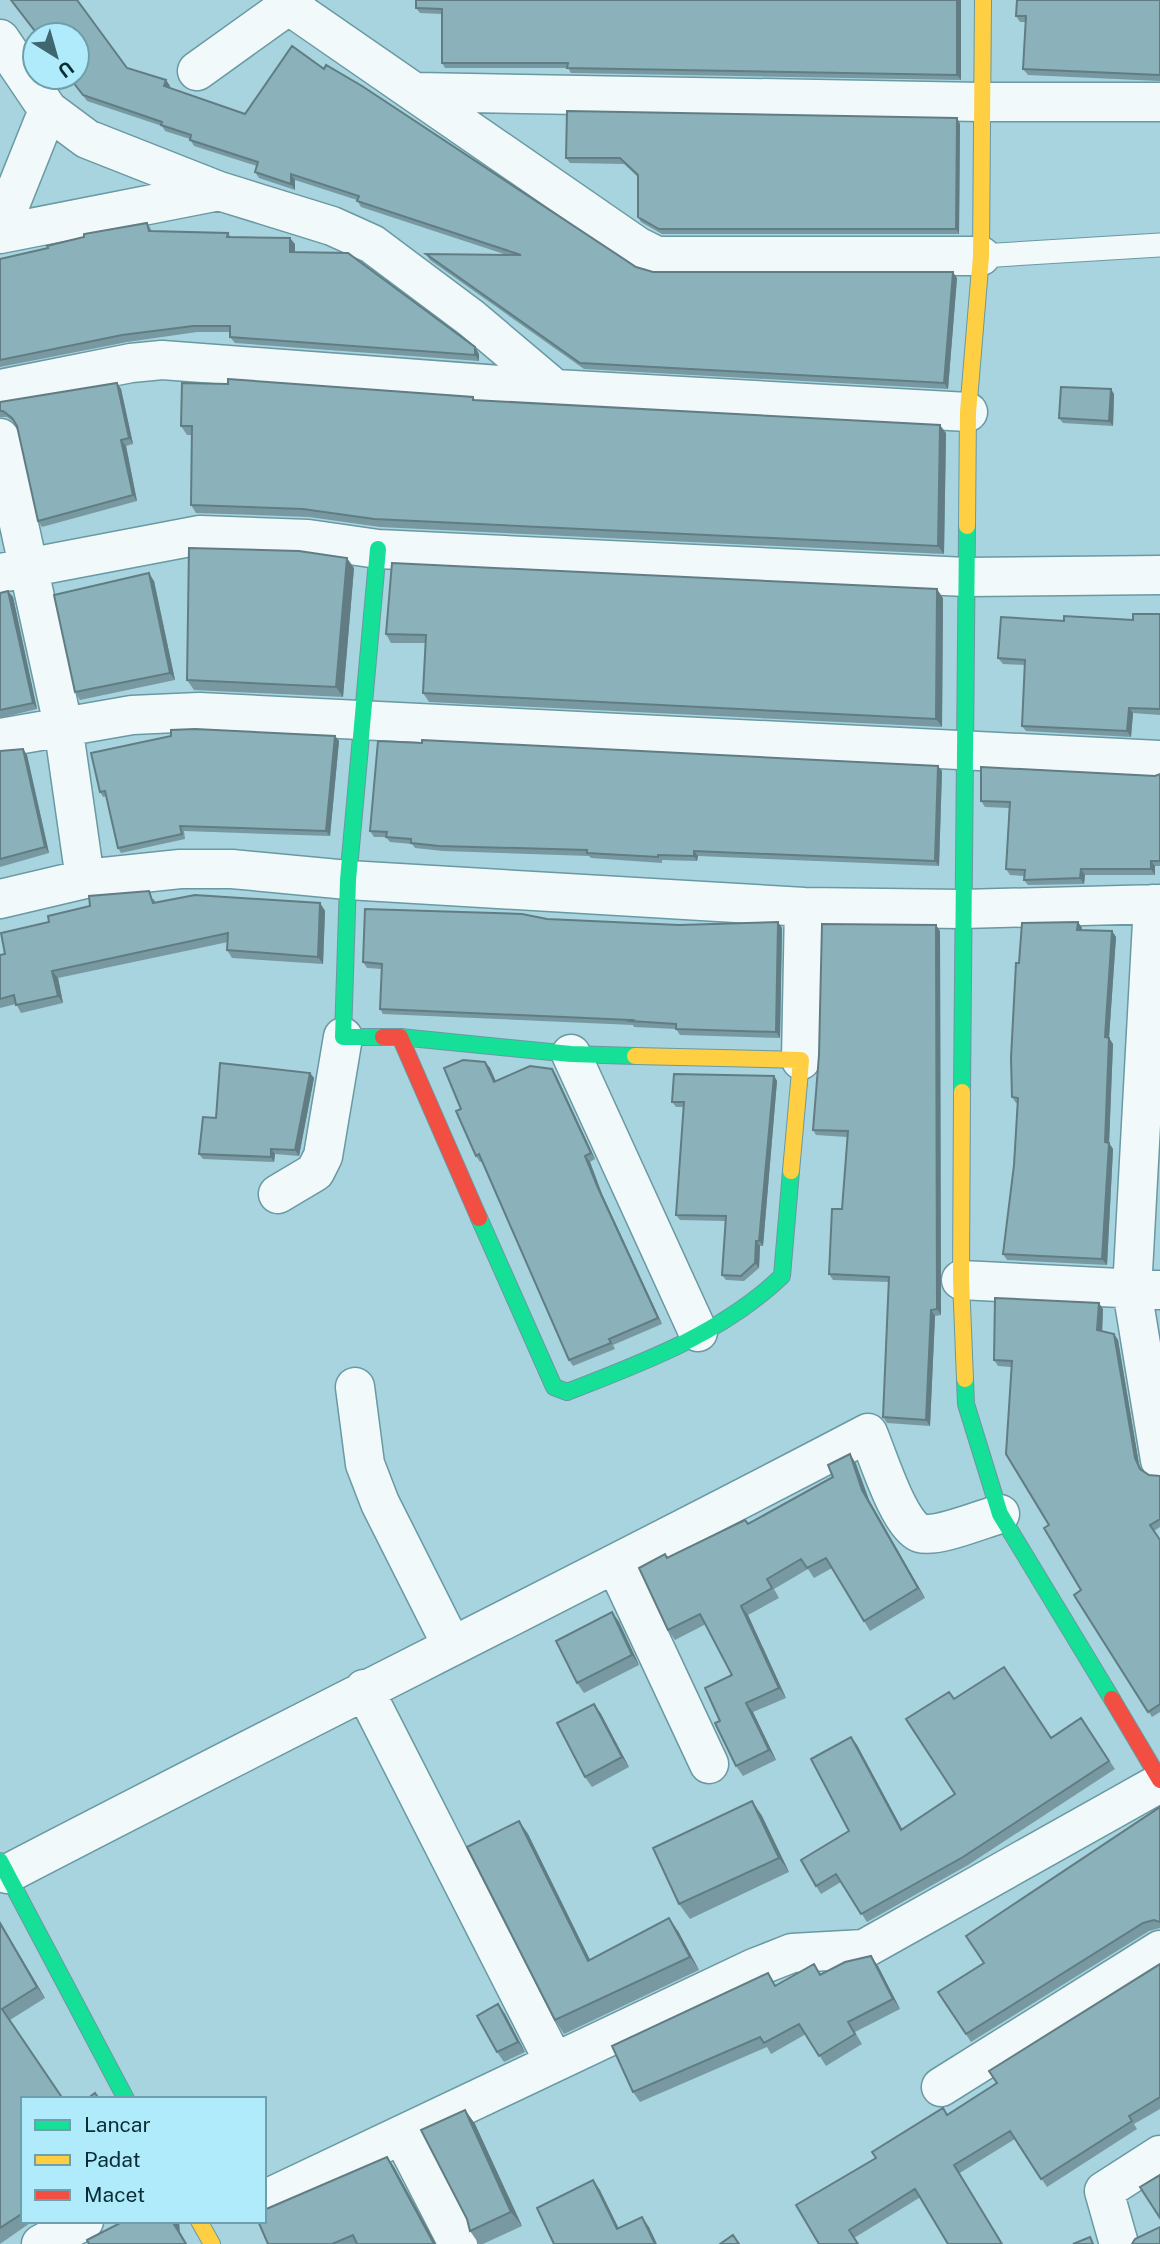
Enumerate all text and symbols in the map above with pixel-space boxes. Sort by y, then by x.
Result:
north arrow [21,21,91,91]
text: U [54,57,78,83]
legend [21,2097,266,2223]
text: Lancar [84,2112,151,2137]
text: Padat [84,2147,141,2172]
text: Macet [84,2182,145,2207]

